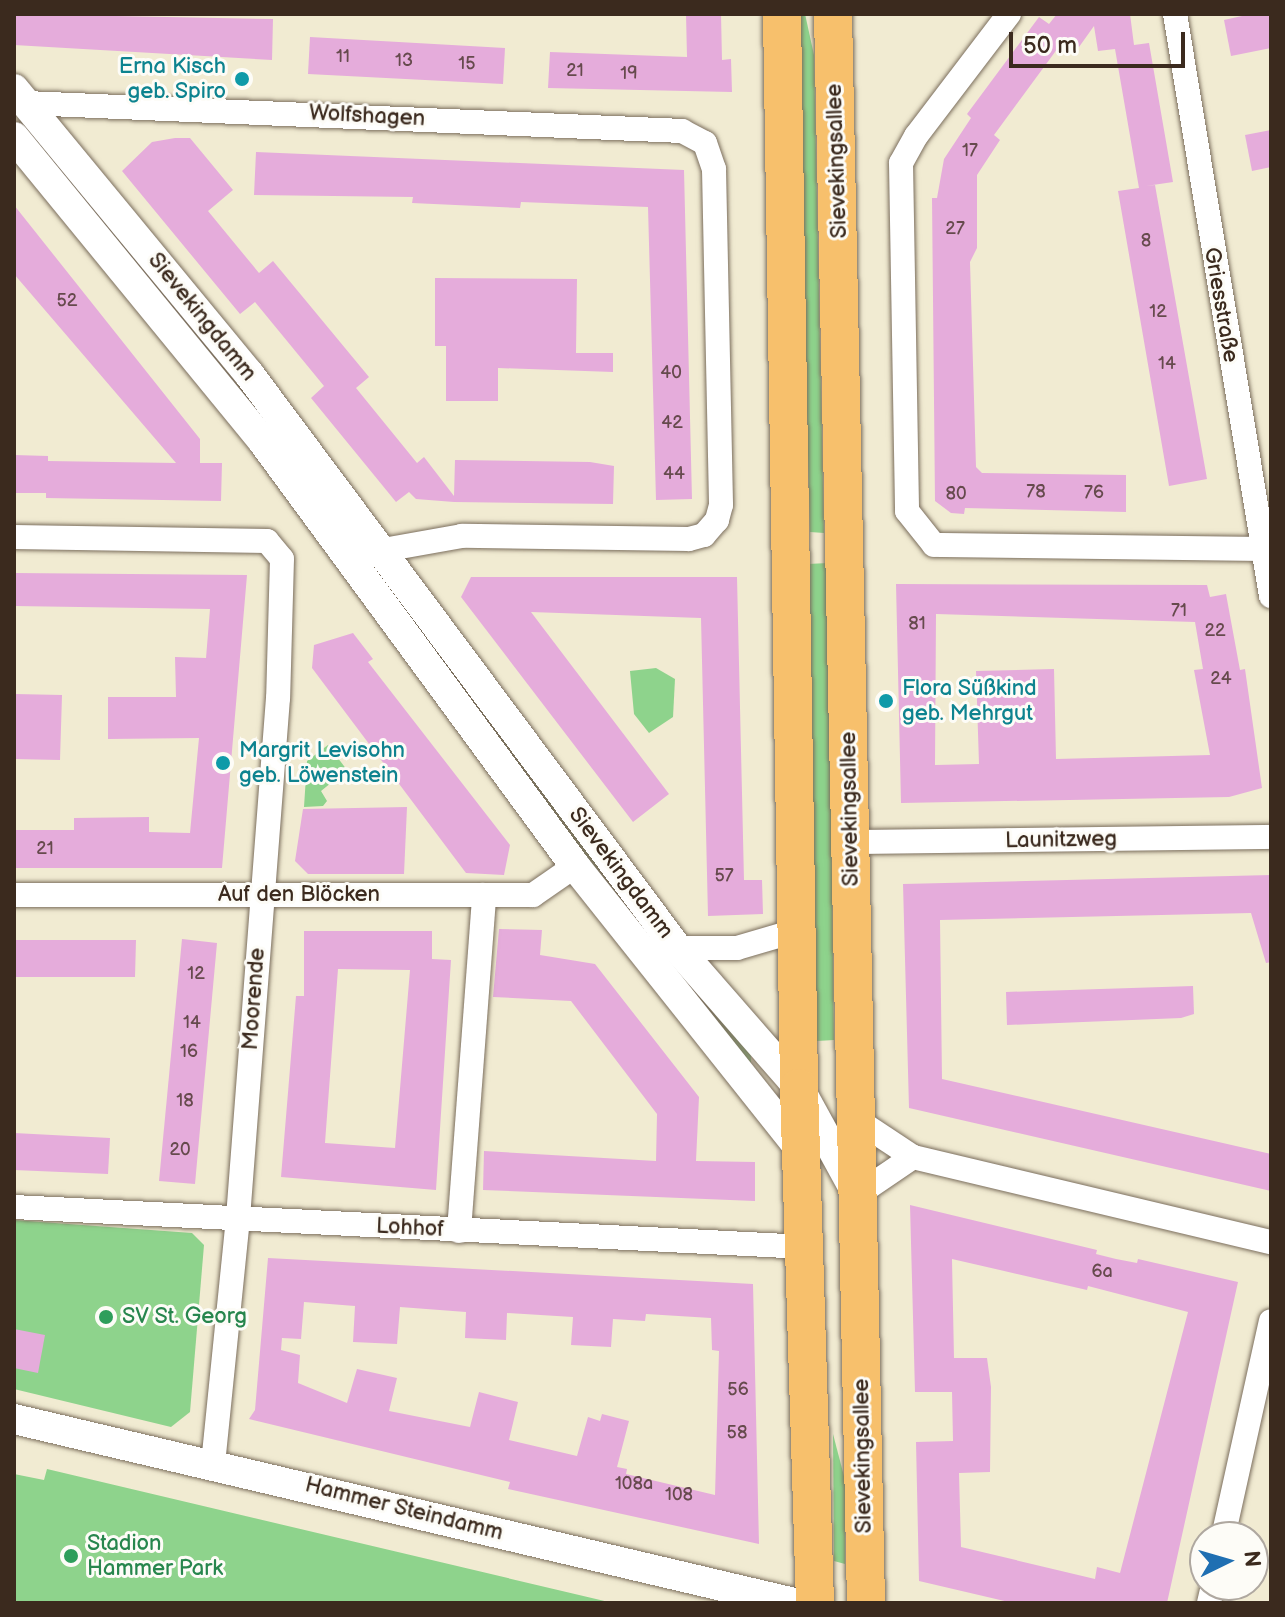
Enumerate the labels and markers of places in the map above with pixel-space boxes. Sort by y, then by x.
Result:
place label: Erna Kisch geb. Spiro [119,53,226,104]
marker: Erna Kisch geb. Spiro [233,70,251,88]
place label: Flora Süßkind geb. Mehrgut [902,675,1037,726]
marker: Flora Süßkind geb. Mehrgut [877,692,895,710]
place label: Margrit Levisohn geb. Löwenstein [239,737,405,788]
marker: Margrit Levisohn geb. Löwenstein [214,754,232,772]
place label: SV St. Georg [122,1304,247,1330]
marker: SV St. Georg [97,1308,115,1326]
place label: Stadion Hammer Park [87,1530,223,1582]
marker: Stadion Hammer Park [62,1547,80,1565]

